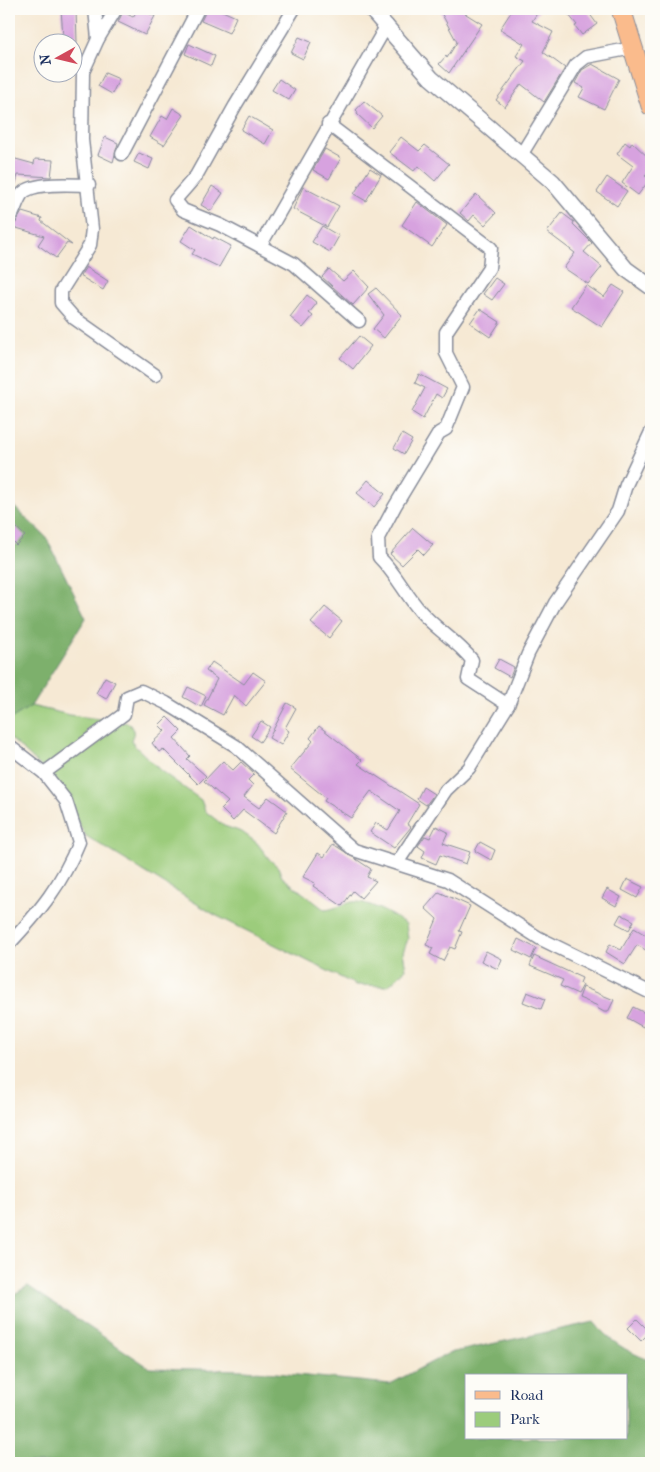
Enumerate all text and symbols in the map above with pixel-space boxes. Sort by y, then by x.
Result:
north arrow [32,32,82,82]
text: N [36,53,55,66]
legend [465,1374,628,1440]
text: Road [510,1386,544,1404]
text: Park [510,1410,540,1428]

